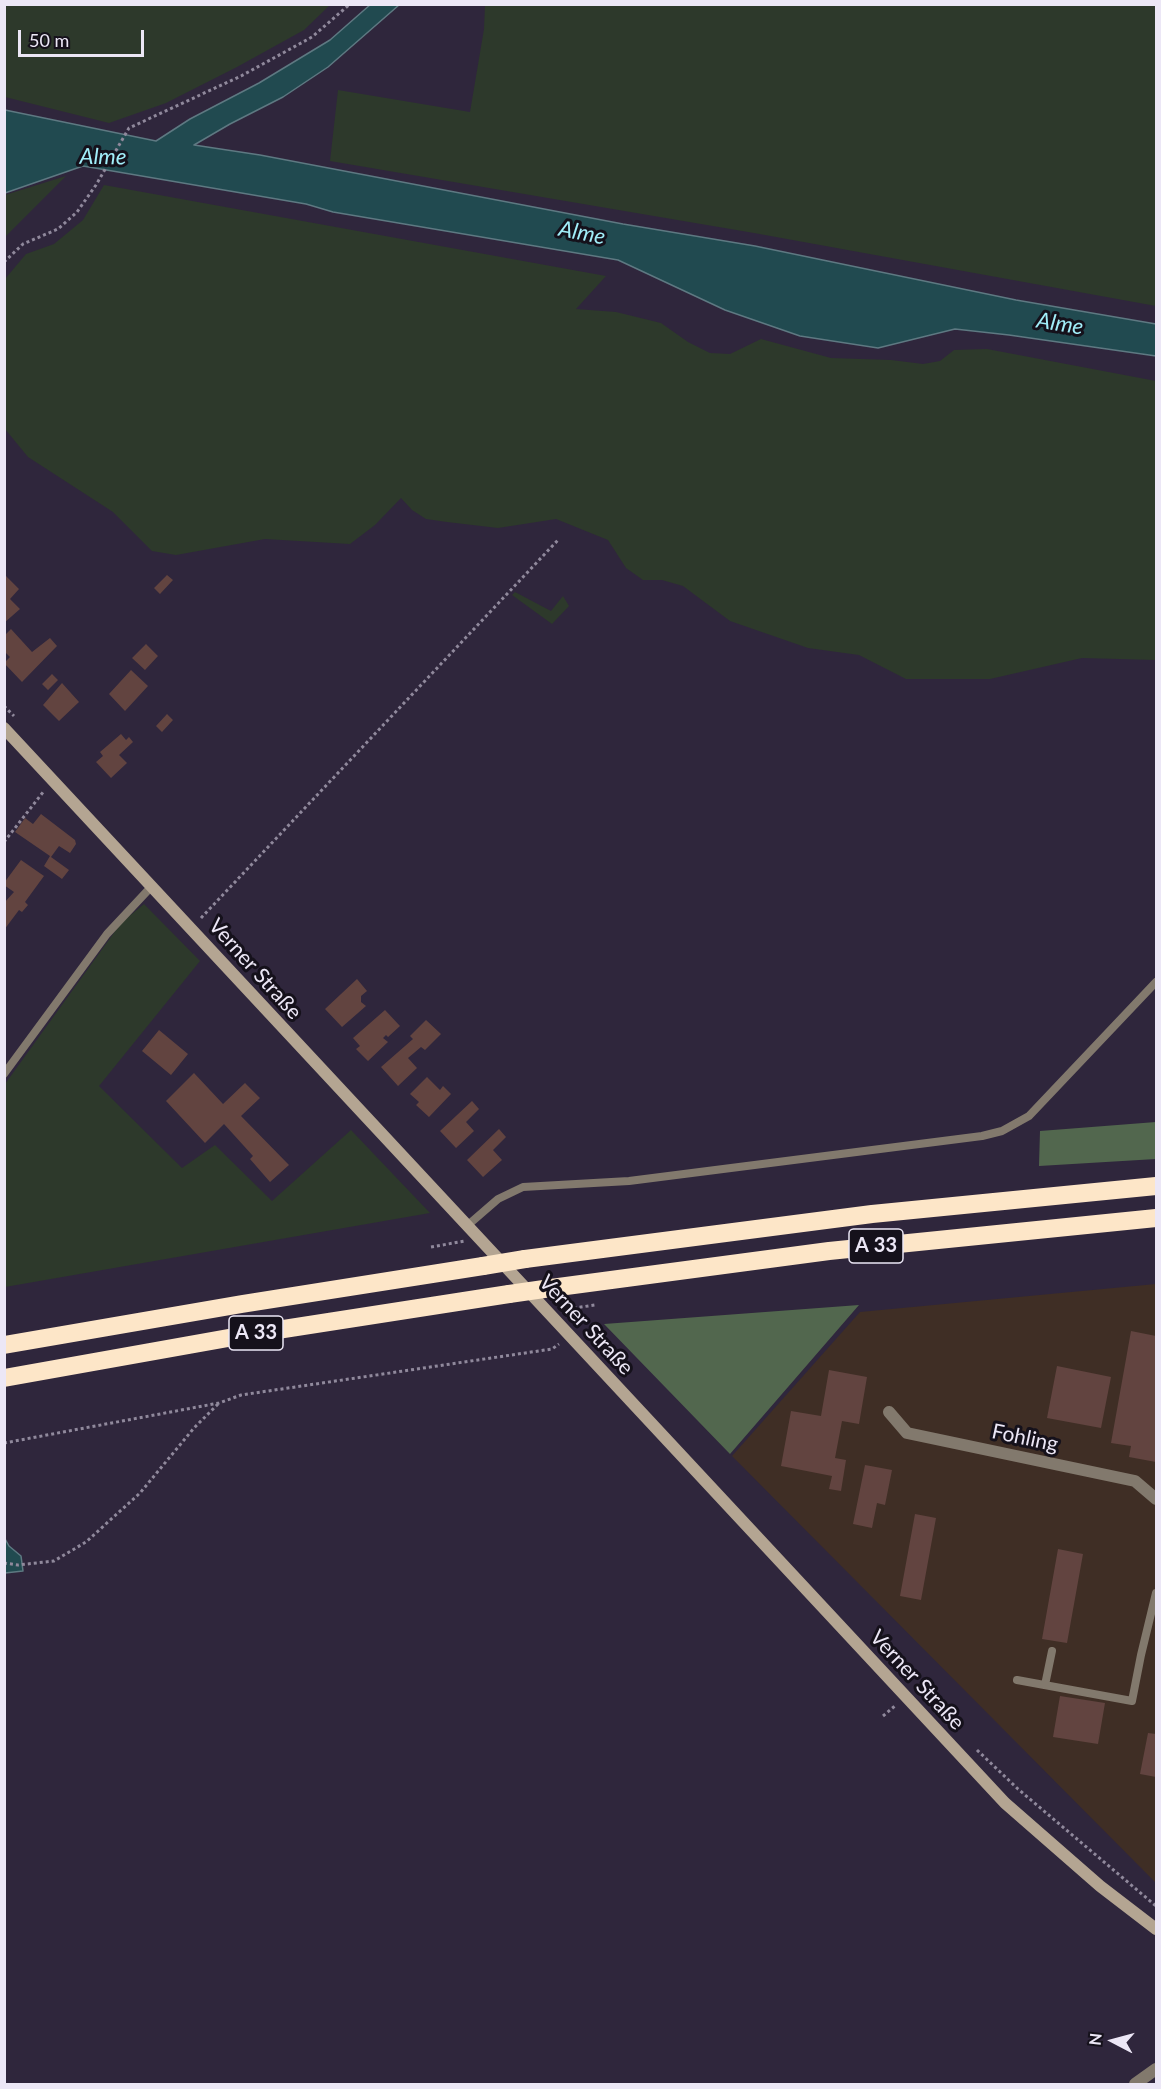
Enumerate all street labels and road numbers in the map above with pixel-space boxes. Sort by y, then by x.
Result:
street label: Verner Straße [203,913,307,1025]
road number: A 33 [849,1229,903,1263]
street label: Verner Straße [534,1270,638,1380]
road number: A 33 [229,1316,283,1350]
street label: Fohling [990,1419,1060,1457]
street label: Verner Straße [865,1625,969,1735]

